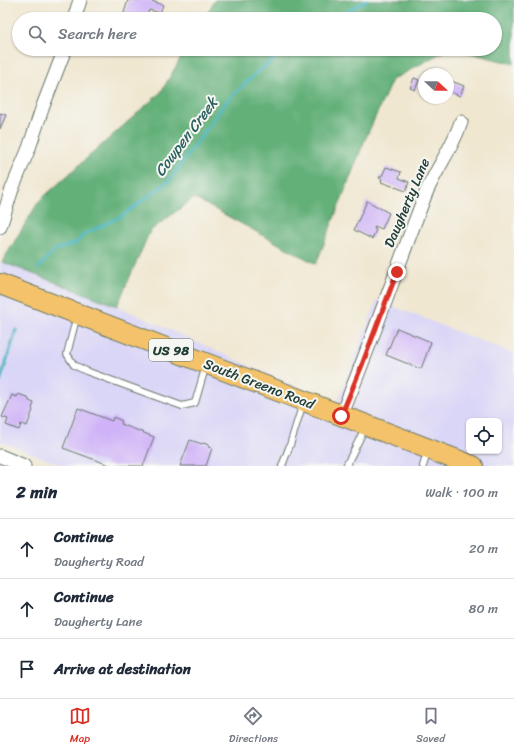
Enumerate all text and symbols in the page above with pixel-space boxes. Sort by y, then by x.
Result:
search box [12,12,502,56]
text: Search here [58,21,137,47]
icon: search [26,23,48,45]
north arrow [418,68,454,104]
water label: Cowpen Creek [148,90,226,182]
street label: Daugherty Lane [377,154,437,252]
route end [388,263,406,281]
road number: US 98 [149,339,193,361]
street label: South Greeno Road [200,351,320,417]
route start [332,407,350,425]
map controls [466,418,502,454]
button: locate [466,418,502,454]
text: 2 min [16,477,57,507]
text: Walk · 100 m [425,481,498,504]
text: Continue [54,524,114,550]
text: 20 m [469,537,498,560]
icon: ahead [16,538,38,560]
text: Daugherty Road [54,550,144,573]
text: Continue [54,584,114,610]
text: 80 m [469,597,498,620]
icon: ahead [16,598,38,620]
text: Daugherty Lane [54,610,142,633]
text: Arrive at destination [54,656,191,682]
icon: arrive [16,658,38,680]
tab: Map [69,705,91,748]
tab: Directions [229,705,278,748]
tab: Saved [416,705,445,748]

